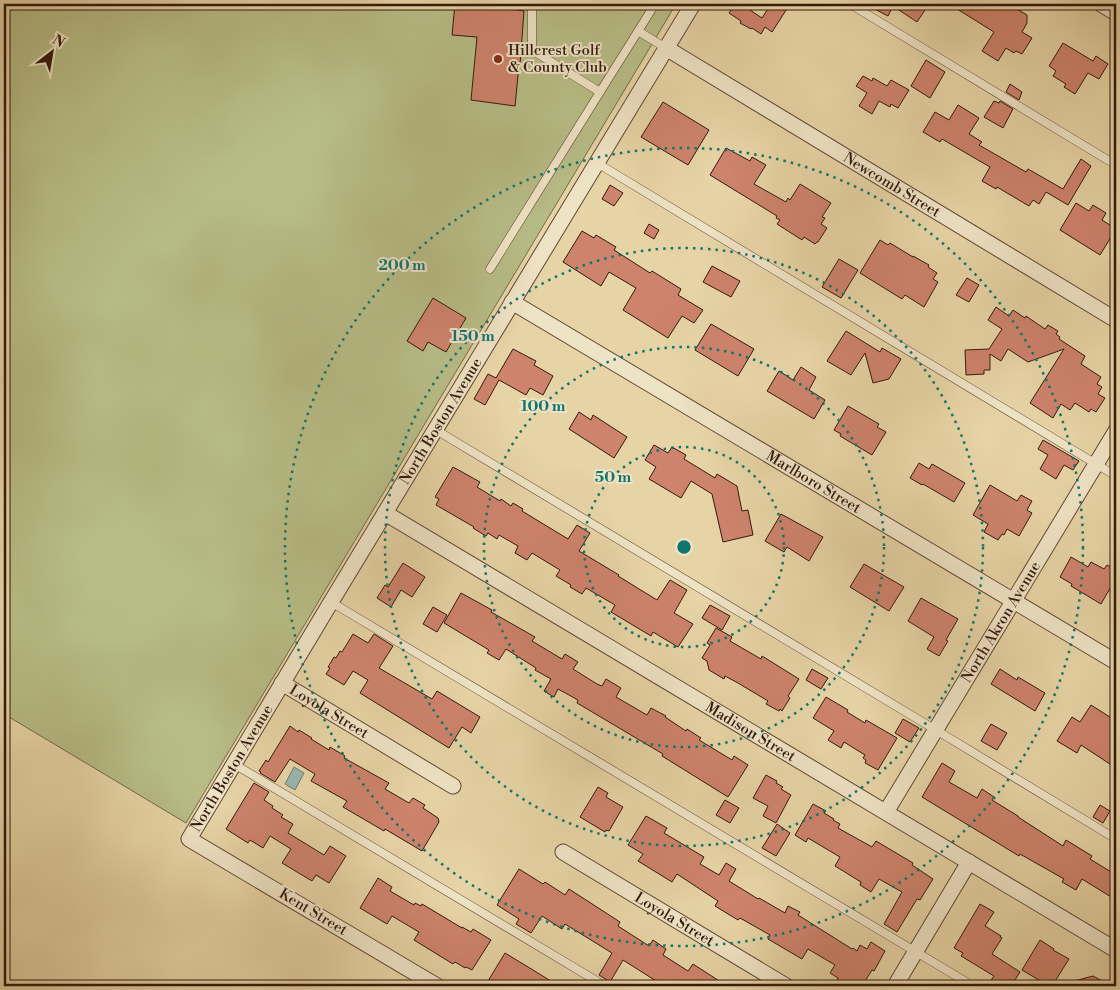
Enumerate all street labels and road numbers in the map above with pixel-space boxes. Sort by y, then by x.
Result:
street label: Newcomb Street [840,148,945,222]
street label: North Boston Avenue [395,354,486,488]
street label: Marlboro Street [763,446,865,518]
street label: North Akron Avenue [957,558,1045,686]
street label: Loyola Street [286,680,373,743]
street label: Madison Street [702,697,800,766]
street label: North Boston Avenue [186,701,277,835]
street label: Kent Street [275,884,351,940]
street label: Loyola Street [631,888,718,950]

